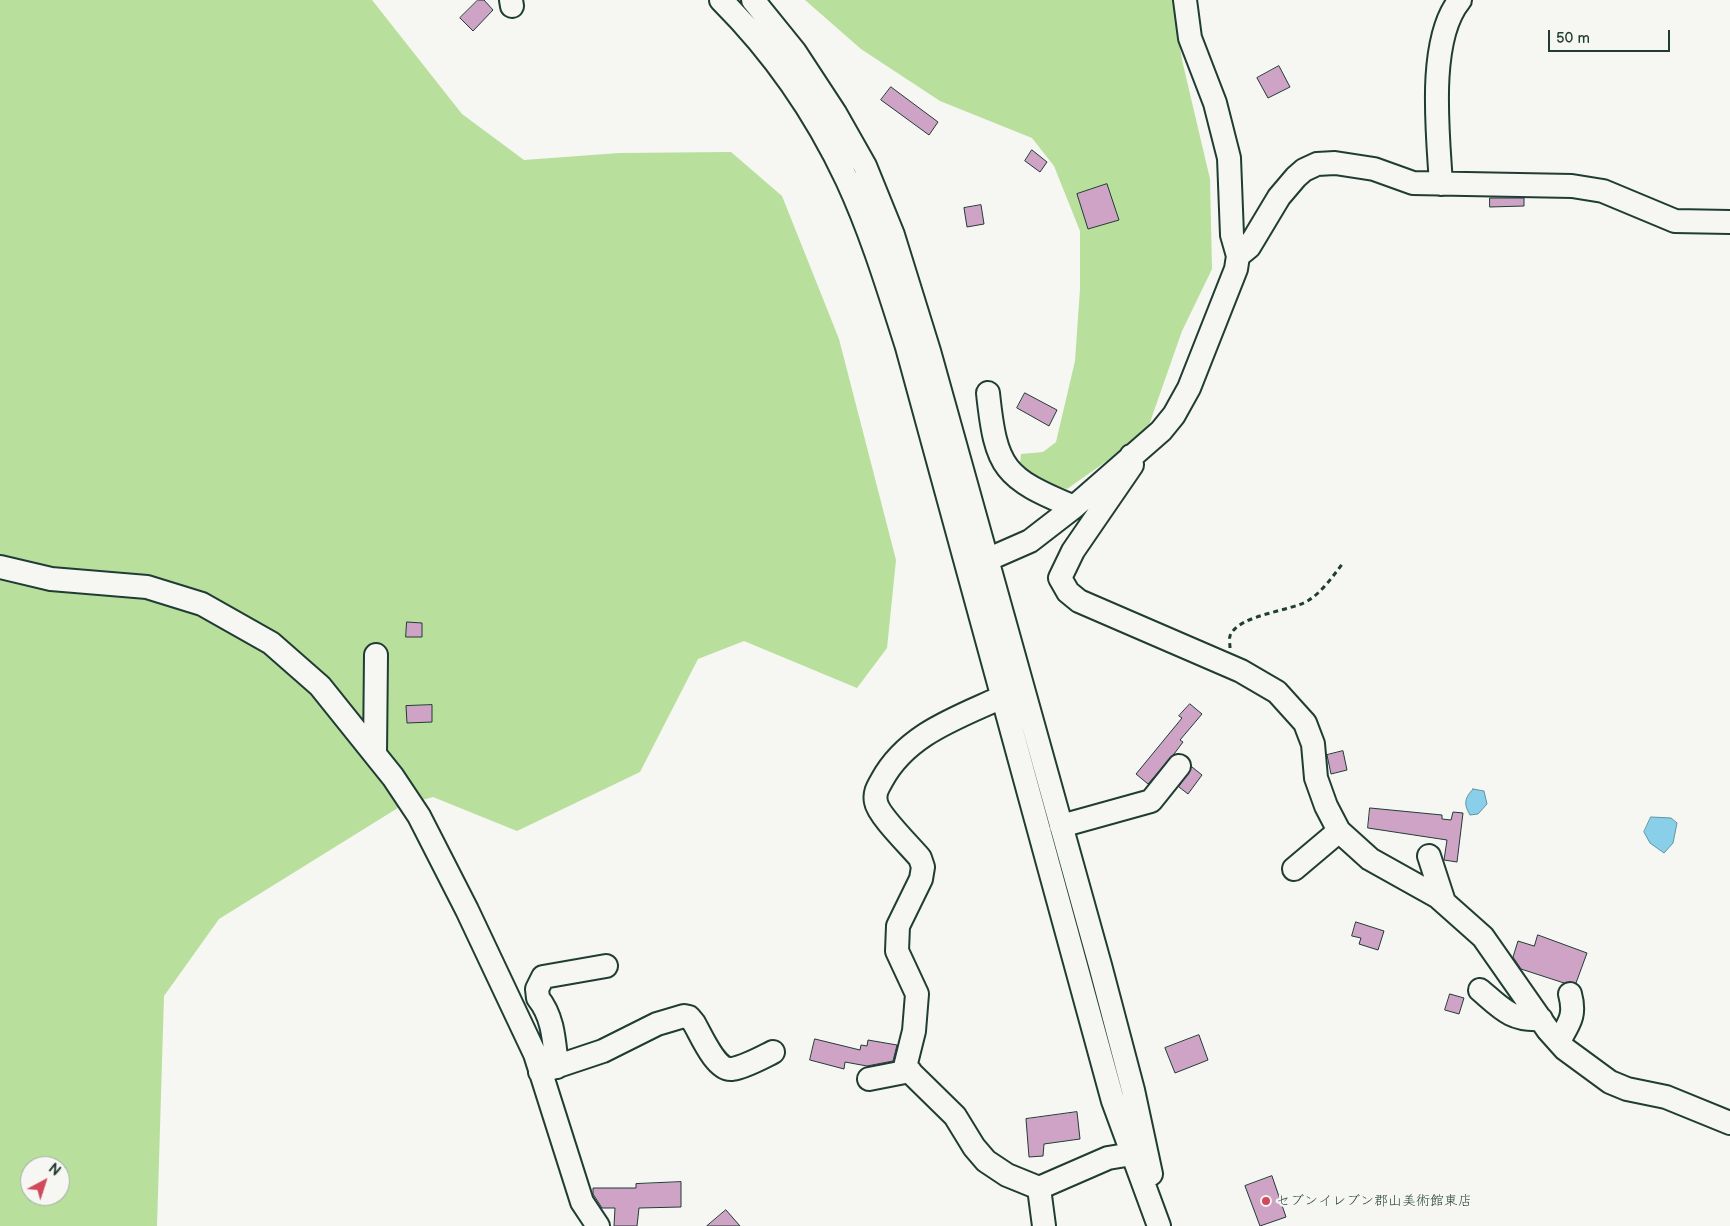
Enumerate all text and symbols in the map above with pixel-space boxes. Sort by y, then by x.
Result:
scale bar [1550,20,1672,52]
text: 50 m [1556,29,1590,48]
north arrow [20,1156,70,1206]
text: N [45,1160,64,1180]
place label: セブンイレブン郡山美術館東店 [1276,1193,1472,1209]
marker: セブンイレブン郡山美術館東店 [1260,1195,1272,1207]

